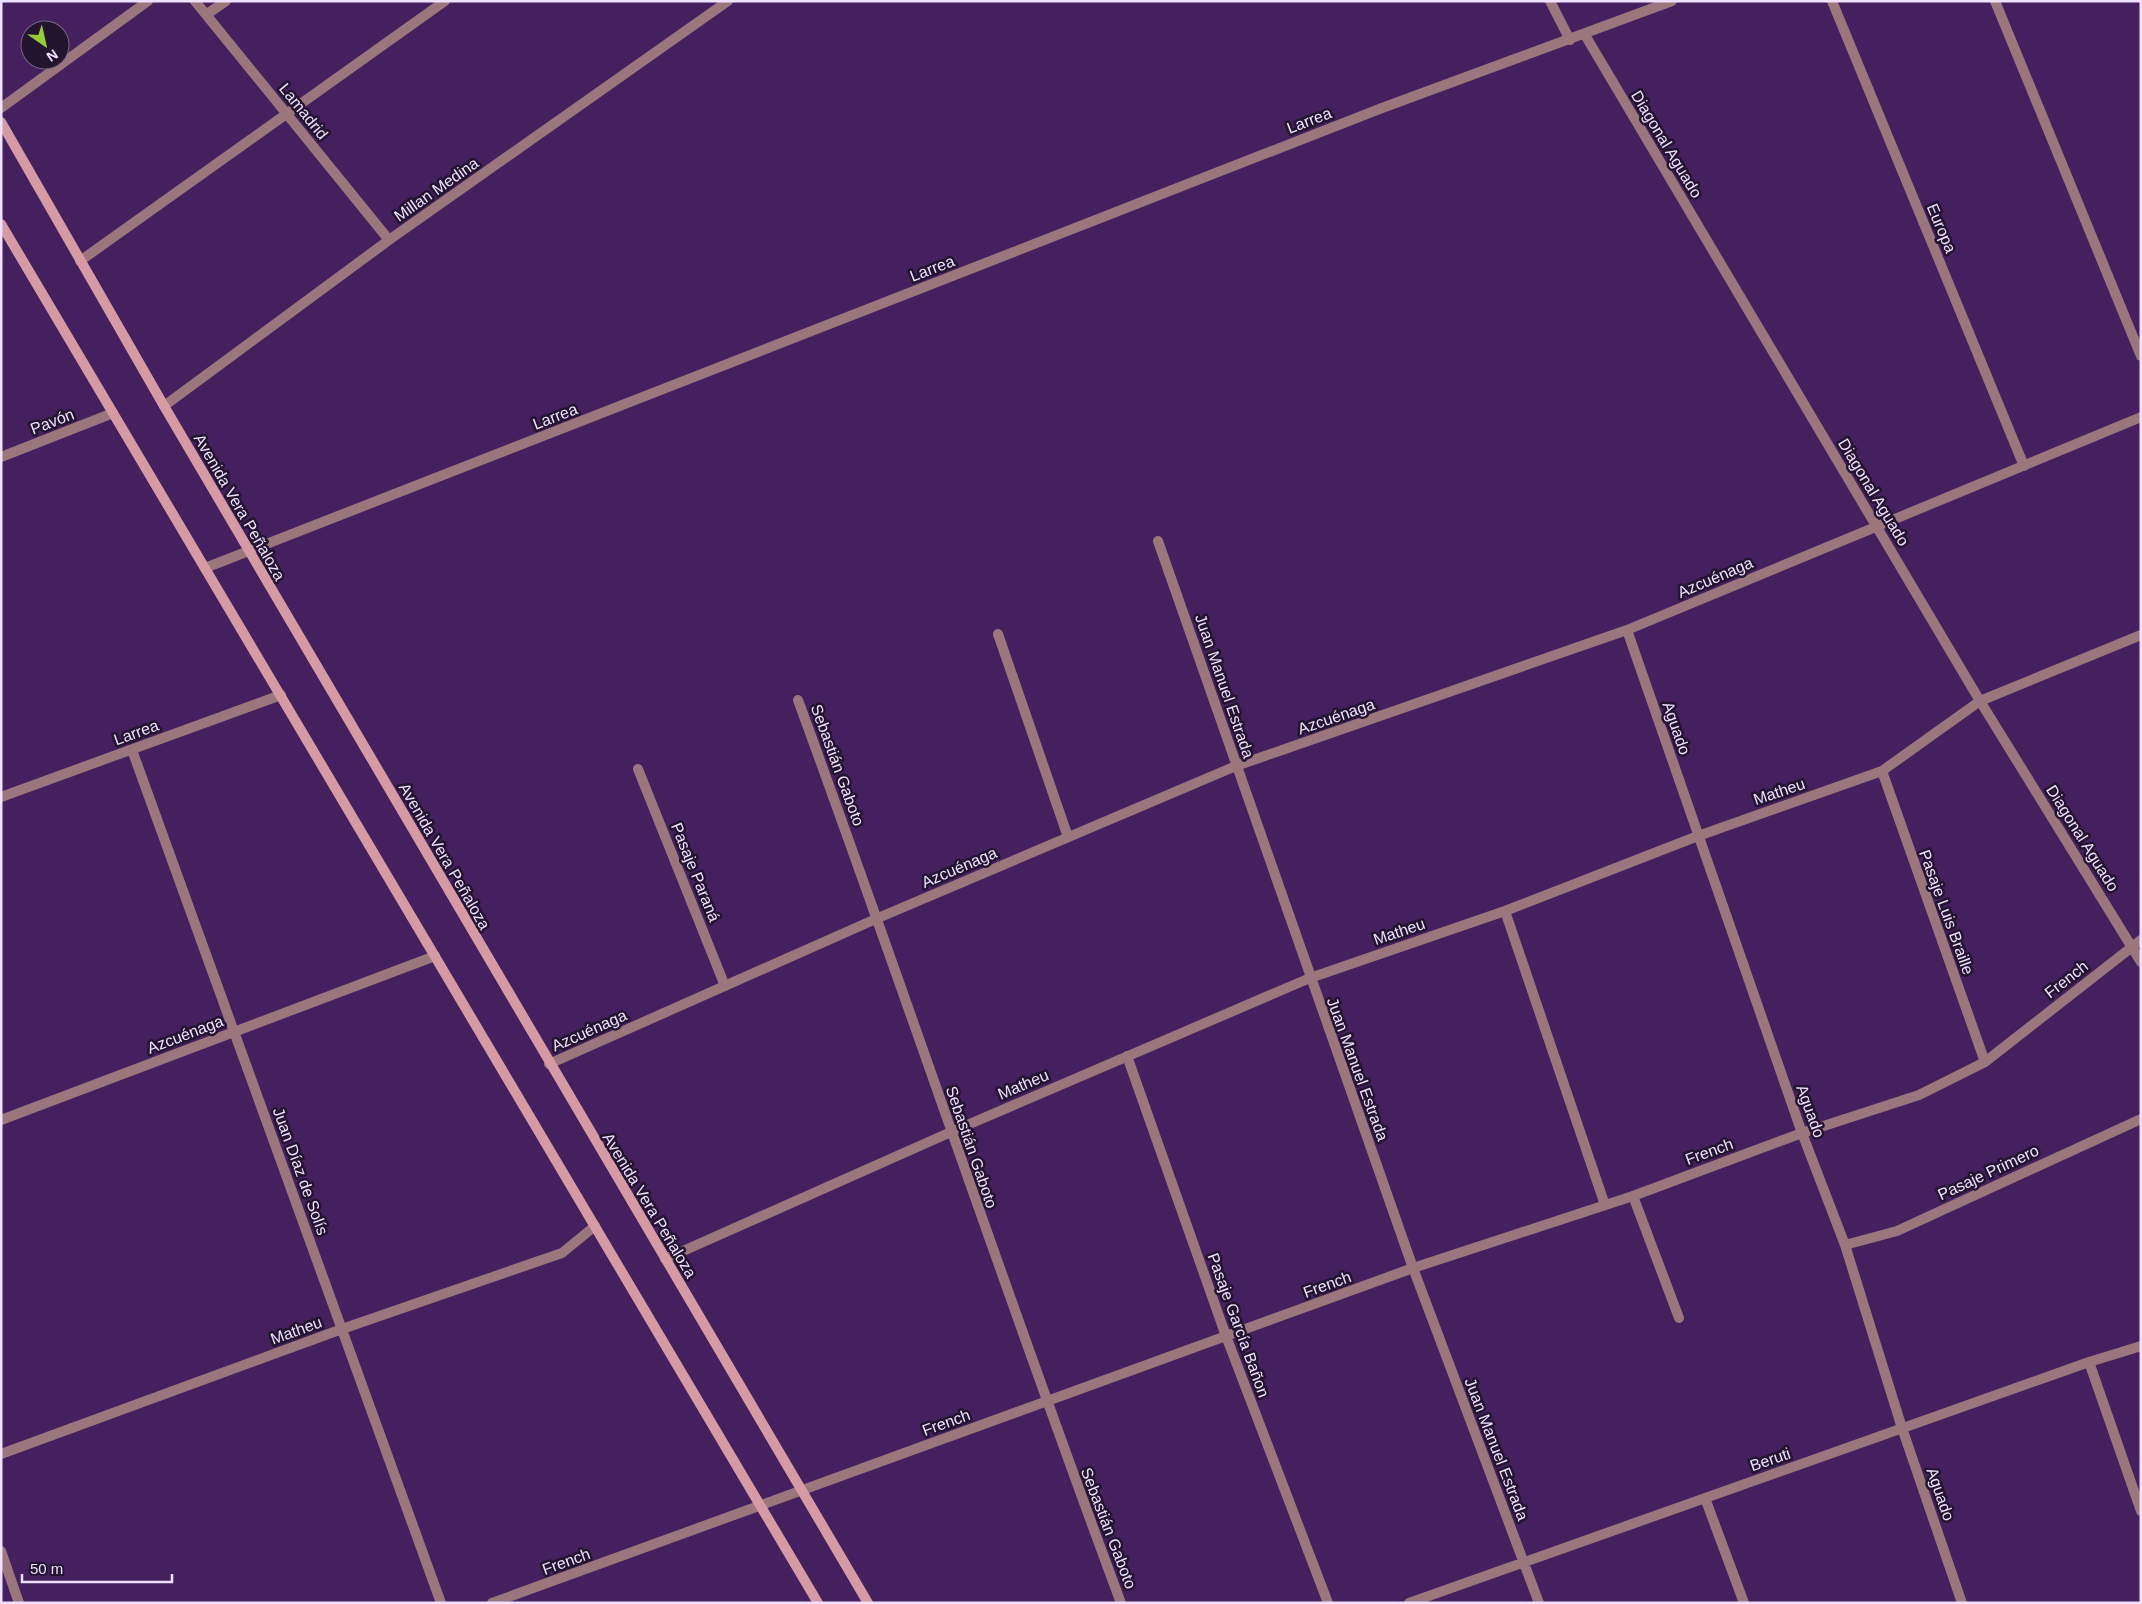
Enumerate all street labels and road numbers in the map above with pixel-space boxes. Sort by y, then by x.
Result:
street label: Lamadrid [276,80,331,143]
street label: Diagonal Aguado [1628,88,1705,201]
street label: Larrea [1285,104,1334,137]
street label: Millan Medina [391,154,482,225]
street label: Europa [1924,201,1959,255]
street label: Larrea [908,252,957,285]
street label: Larrea [531,400,580,433]
street label: Pavón [28,405,76,438]
street label: Avenida Vera Peñaloza [191,431,288,583]
street label: Diagonal Aguado [1835,436,1912,549]
street label: Azcuénaga [1675,554,1755,601]
street label: Juan Manuel Estrada [1192,612,1257,761]
street label: Azcuénaga [1296,695,1377,738]
street label: Aguado [1660,699,1694,757]
street label: Sebastián Gaboto [808,702,867,828]
street label: Larrea [112,717,161,748]
street label: Matheu [1751,775,1807,808]
street label: Avenida Vera Peñaloza [396,780,493,932]
street label: Diagonal Aguado [2043,782,2122,895]
street label: Pasaje Paraná [668,820,723,924]
street label: Azcuénaga [919,844,999,891]
street label: Pasaje Luis Braille [1916,847,1977,977]
street label: Matheu [1371,915,1427,948]
street label: French [2041,957,2091,1001]
street label: Juan Manuel Estrada [1324,995,1391,1143]
street label: Azcuénaga [549,1006,629,1055]
street label: Azcuénaga [145,1012,226,1057]
street label: Matheu [995,1066,1051,1103]
street label: Aguado [1793,1082,1828,1140]
street label: Sebastián Gaboto [943,1084,1000,1211]
street label: Juan Díaz de Solís [270,1105,331,1237]
street label: Avenida Vera Peñaloza [600,1130,700,1281]
street label: French [1683,1135,1735,1168]
street label: Pasaje Primero [1935,1142,2041,1203]
street label: Pasaje García Bañon [1205,1251,1273,1400]
street label: French [1301,1268,1353,1301]
street label: Matheu [268,1313,324,1348]
street label: Juan Manuel Estrada [1462,1376,1532,1523]
street label: French [920,1406,972,1439]
street label: Beruti [1748,1445,1793,1474]
street label: Sebastián Gaboto [1078,1465,1139,1591]
street label: Aguado [1924,1465,1958,1523]
street label: French [540,1545,592,1578]

